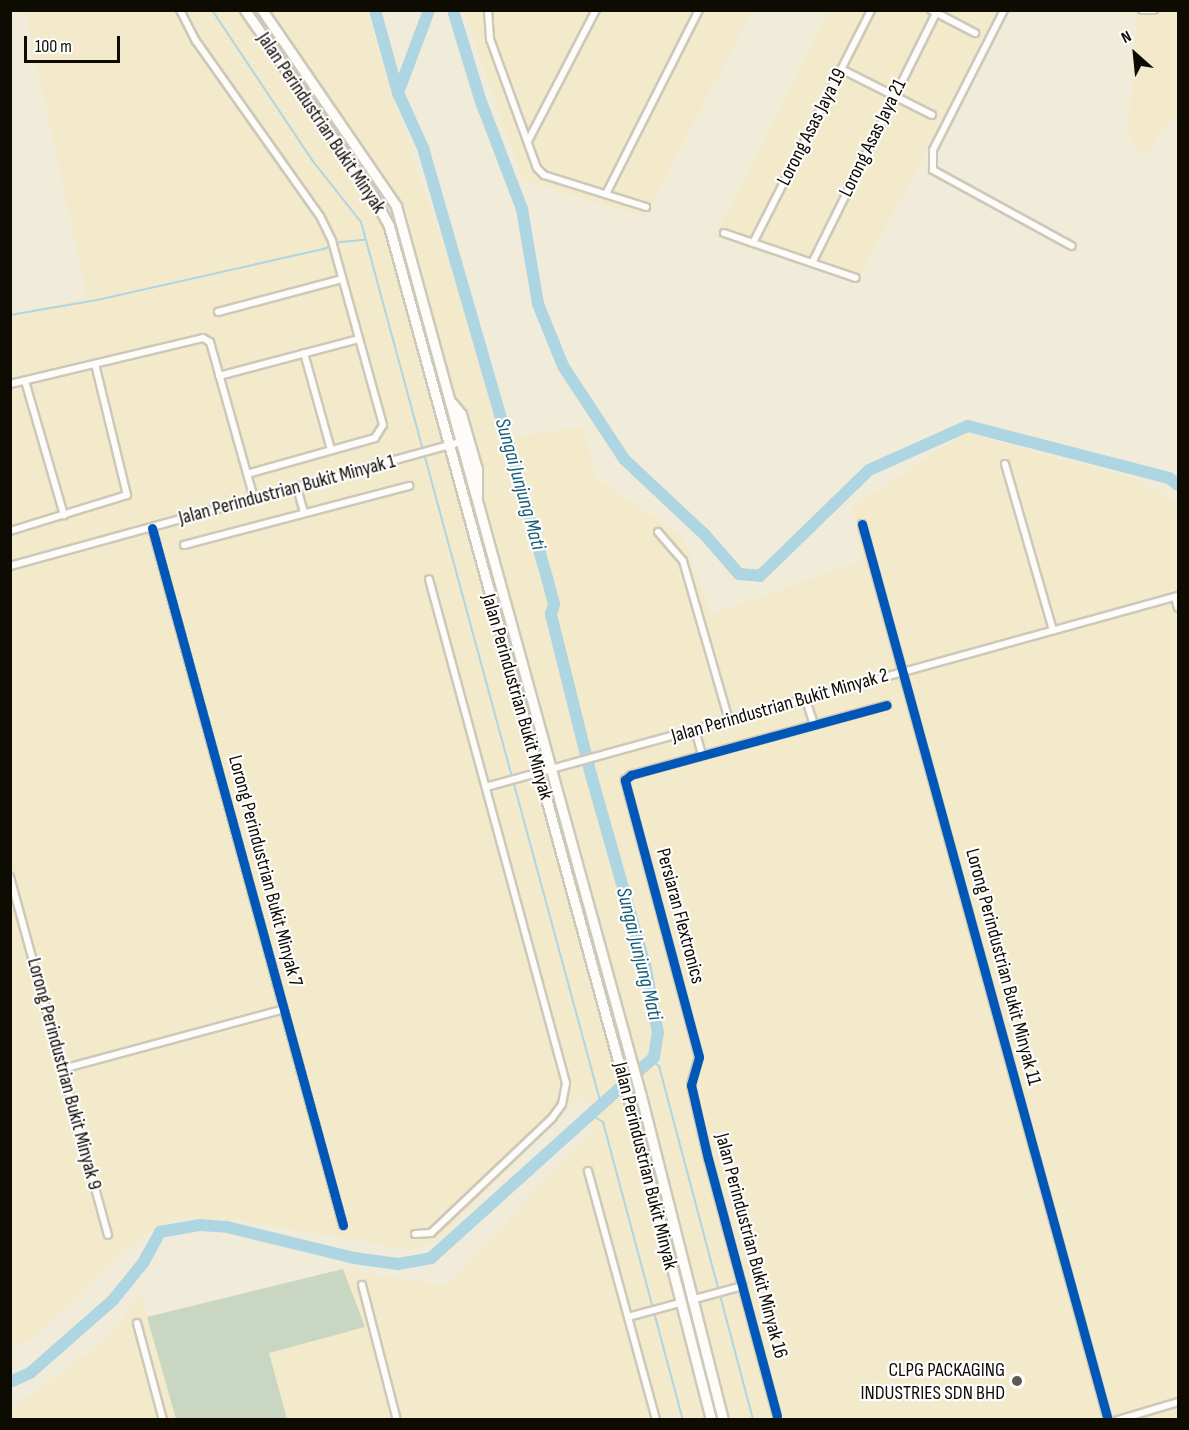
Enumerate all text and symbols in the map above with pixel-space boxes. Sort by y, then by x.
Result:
scale bar [27,24,123,62]
north arrow [1105,24,1165,84]
text: N [1118,27,1135,48]
street label: Jalan Perindustrian Bukit Minyak [251,28,391,218]
text: 100 m [35,36,72,57]
street label: Lorong Asas Jaya 19 [772,64,852,190]
street label: Lorong Asas Jaya 21 [834,75,912,201]
water label: Sungai Junjung Mati [489,415,551,553]
street label: Jalan Perindustrian Bukit Minyak 1 [176,450,398,530]
street label: Jalan Perindustrian Bukit Minyak [476,591,558,803]
street label: Jalan Perindustrian Bukit Minyak 2 [669,664,891,748]
street label: Lorong Perindustrian Bukit Minyak 7 [223,753,307,989]
street label: Persiaran Flextronics [650,846,710,986]
street label: Lorong Perindustrian Bukit Minyak 11 [960,846,1046,1088]
water label: Sungai Junjung Mati [610,885,668,1023]
street label: Lorong Perindustrian Bukit Minyak 9 [21,955,107,1193]
street label: Jalan Perindustrian Bukit Minyak [608,1060,682,1272]
street label: Jalan Perindustrian Bukit Minyak 16 [709,1131,793,1361]
place label: CLPG PACKAGING INDUSTRIES SDN BHD [861,1358,1005,1405]
marker: CLPG PACKAGING INDUSTRIES SDN BHD [1010,1374,1024,1388]

